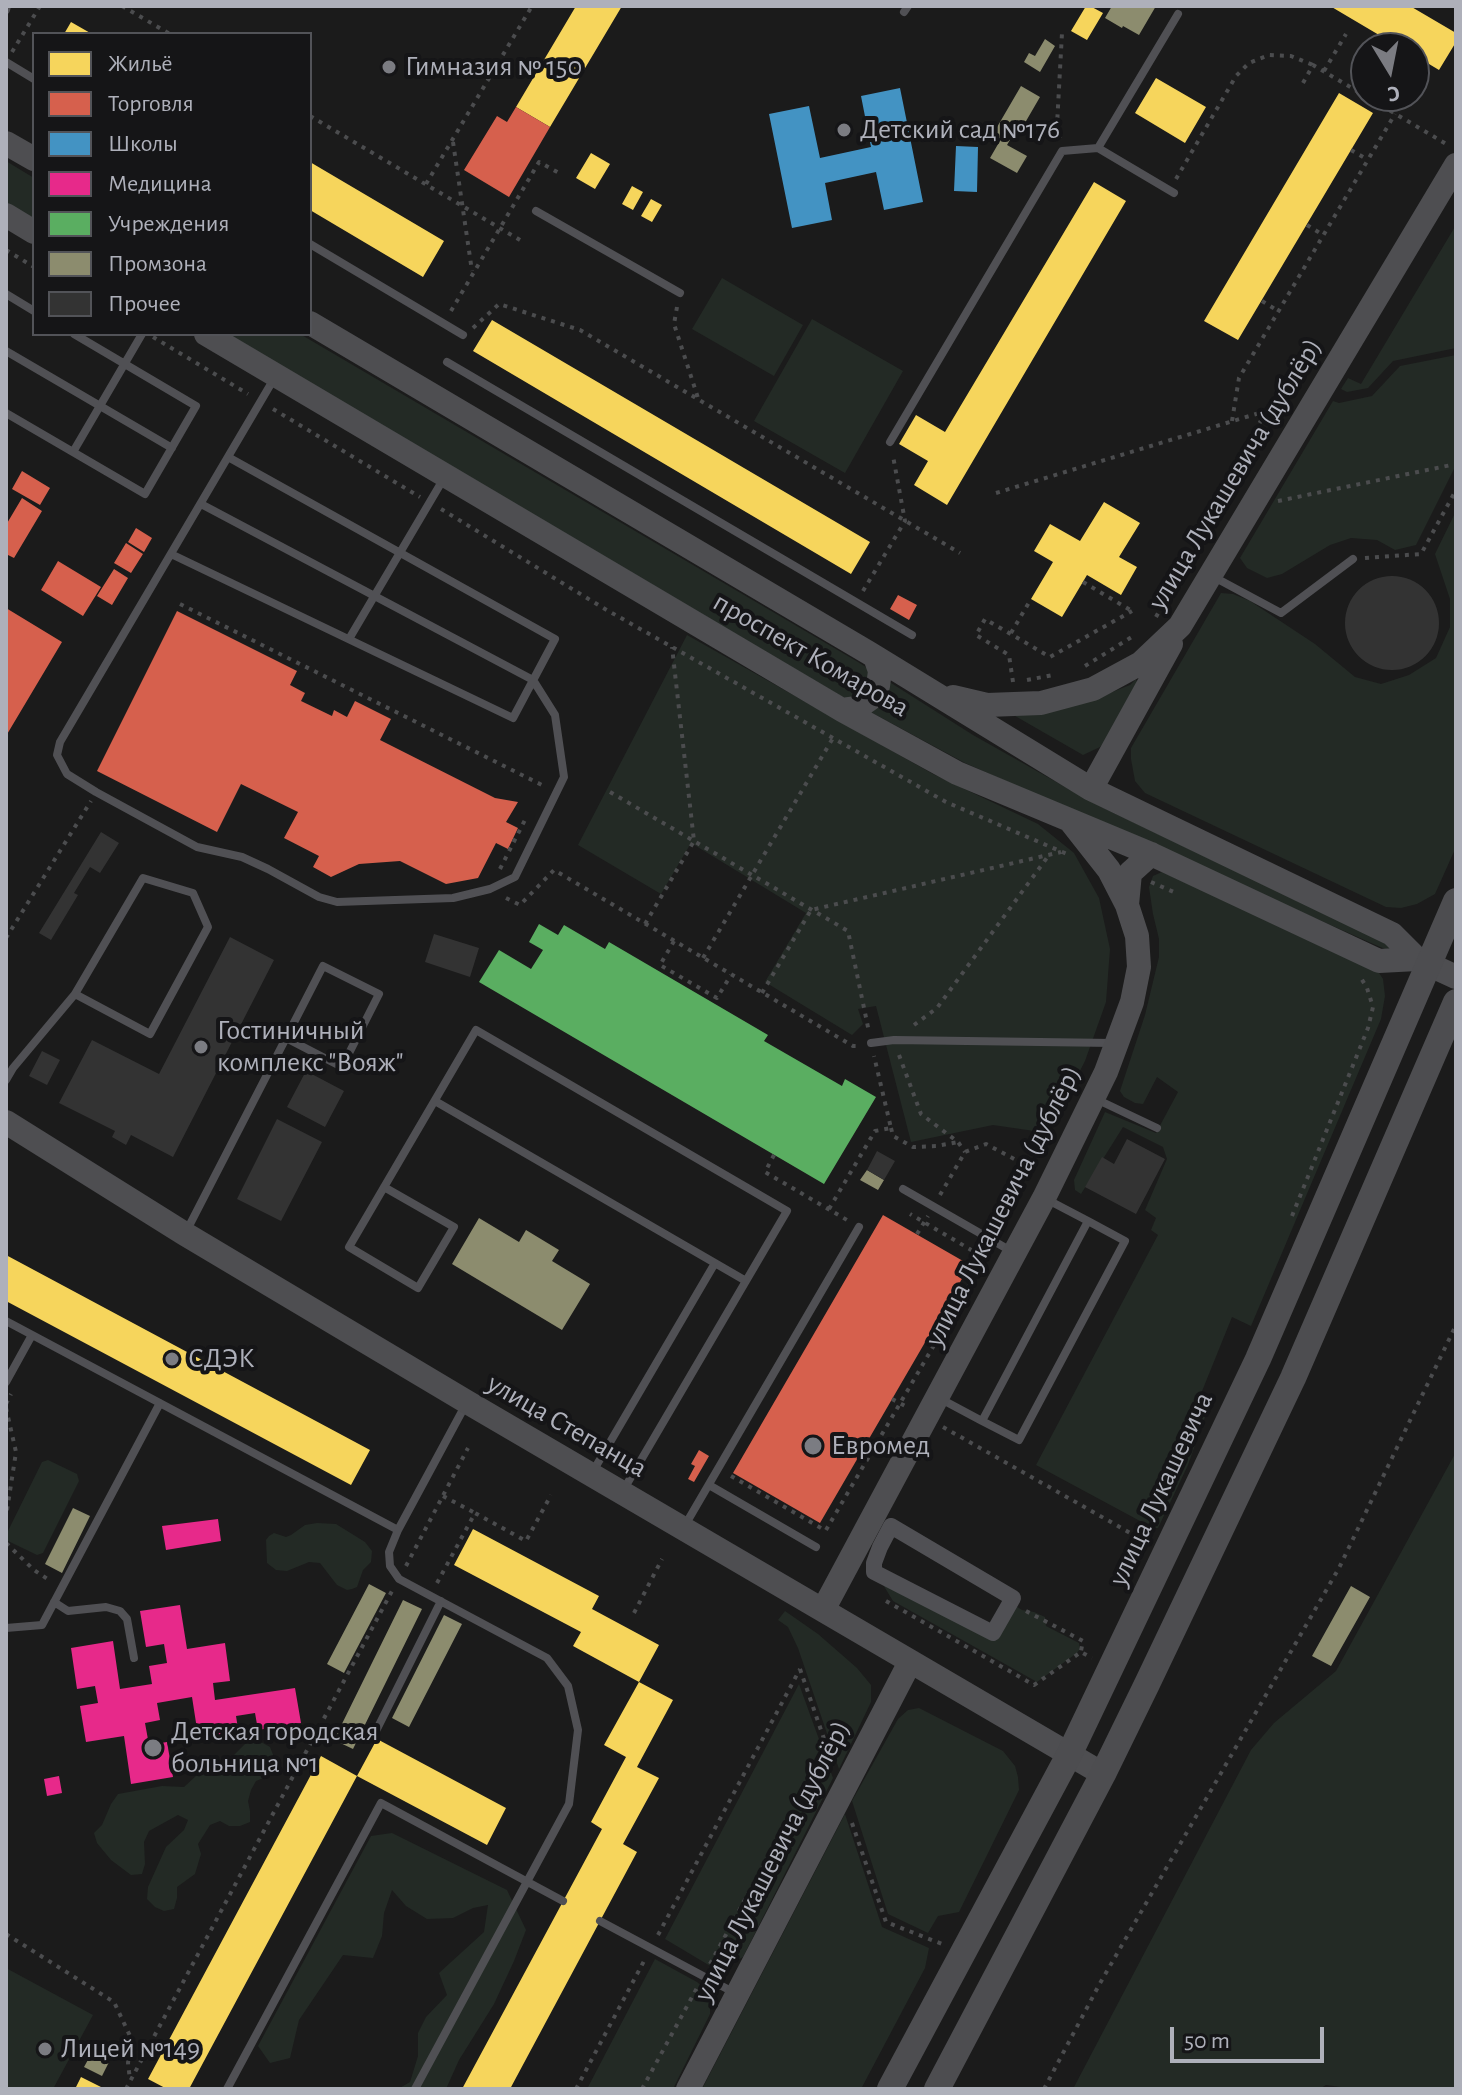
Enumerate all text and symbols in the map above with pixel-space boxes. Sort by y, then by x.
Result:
legend [32,32,312,336]
north arrow [1350,32,1430,112]
place label: Гимназия № 150 [405,50,582,84]
text: Жильё [108,52,173,76]
marker: Гимназия № 150 [380,58,398,76]
text: С [1386,82,1402,106]
text: Торговля [108,92,194,116]
place label: Детский сад №176 [860,113,1060,147]
marker: Детский сад №176 [835,121,853,139]
text: Школы [108,132,178,156]
text: Медицина [108,172,212,196]
text: Учреждения [108,212,230,236]
text: Промзона [108,252,207,276]
text: Прочее [108,292,181,316]
street label: улица Лукашевича (дублёр) [1141,332,1329,616]
street label: проспект Комарова [707,585,915,725]
place label: Гостиничный комплекс "Вояж" [217,1014,404,1080]
marker: Гостиничный комплекс "Вояж" [192,1038,210,1056]
street label: улица Лукашевича (дублёр) [918,1060,1088,1352]
place label: СДЭК [188,1342,254,1376]
marker: СДЭК [163,1350,181,1368]
street label: улица Степанца [481,1367,653,1485]
street label: улица Лукашевича [1101,1387,1221,1591]
place label: Евромед [831,1429,930,1463]
marker: Евромед [802,1435,824,1457]
place label: Детская городская больница №1 [171,1715,379,1781]
street label: улица Лукашевича (дублёр) [687,1715,857,2007]
marker: Детская городская больница №1 [142,1737,164,1759]
scale bar [1174,2011,1328,2061]
text: 50 m [1184,2029,1230,2053]
place label: Лицей №149 [61,2032,200,2066]
marker: Лицей №149 [36,2040,54,2058]

